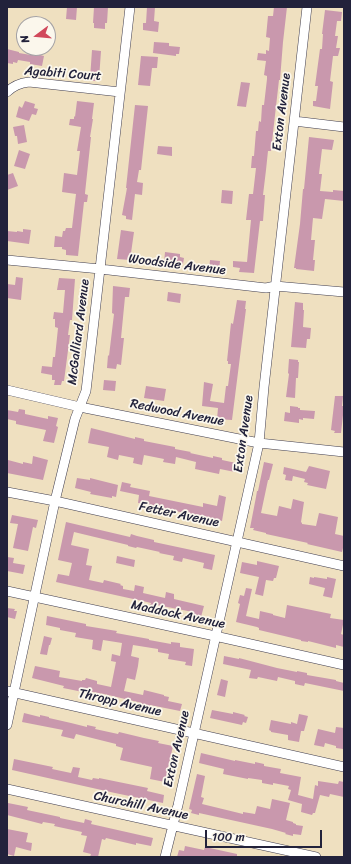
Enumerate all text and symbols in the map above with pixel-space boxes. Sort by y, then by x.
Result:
north arrow [16,16,56,56]
text: N [15,33,35,45]
street label: Agabiti Court [24,64,102,84]
street label: Exton Avenue [270,72,294,152]
street label: Woodside Avenue [127,251,227,279]
street label: McGalliard Avenue [65,278,93,386]
street label: Exton Avenue [231,394,257,474]
street label: Redwood Avenue [129,396,225,430]
street label: Fetter Avenue [138,499,220,531]
street label: Maddock Avenue [130,597,226,633]
street label: Thropp Avenue [77,686,163,720]
street label: Exton Avenue [161,709,193,789]
street label: Churchill Avenue [92,788,190,824]
scale bar [207,822,324,848]
text: 100 m [212,826,245,848]

